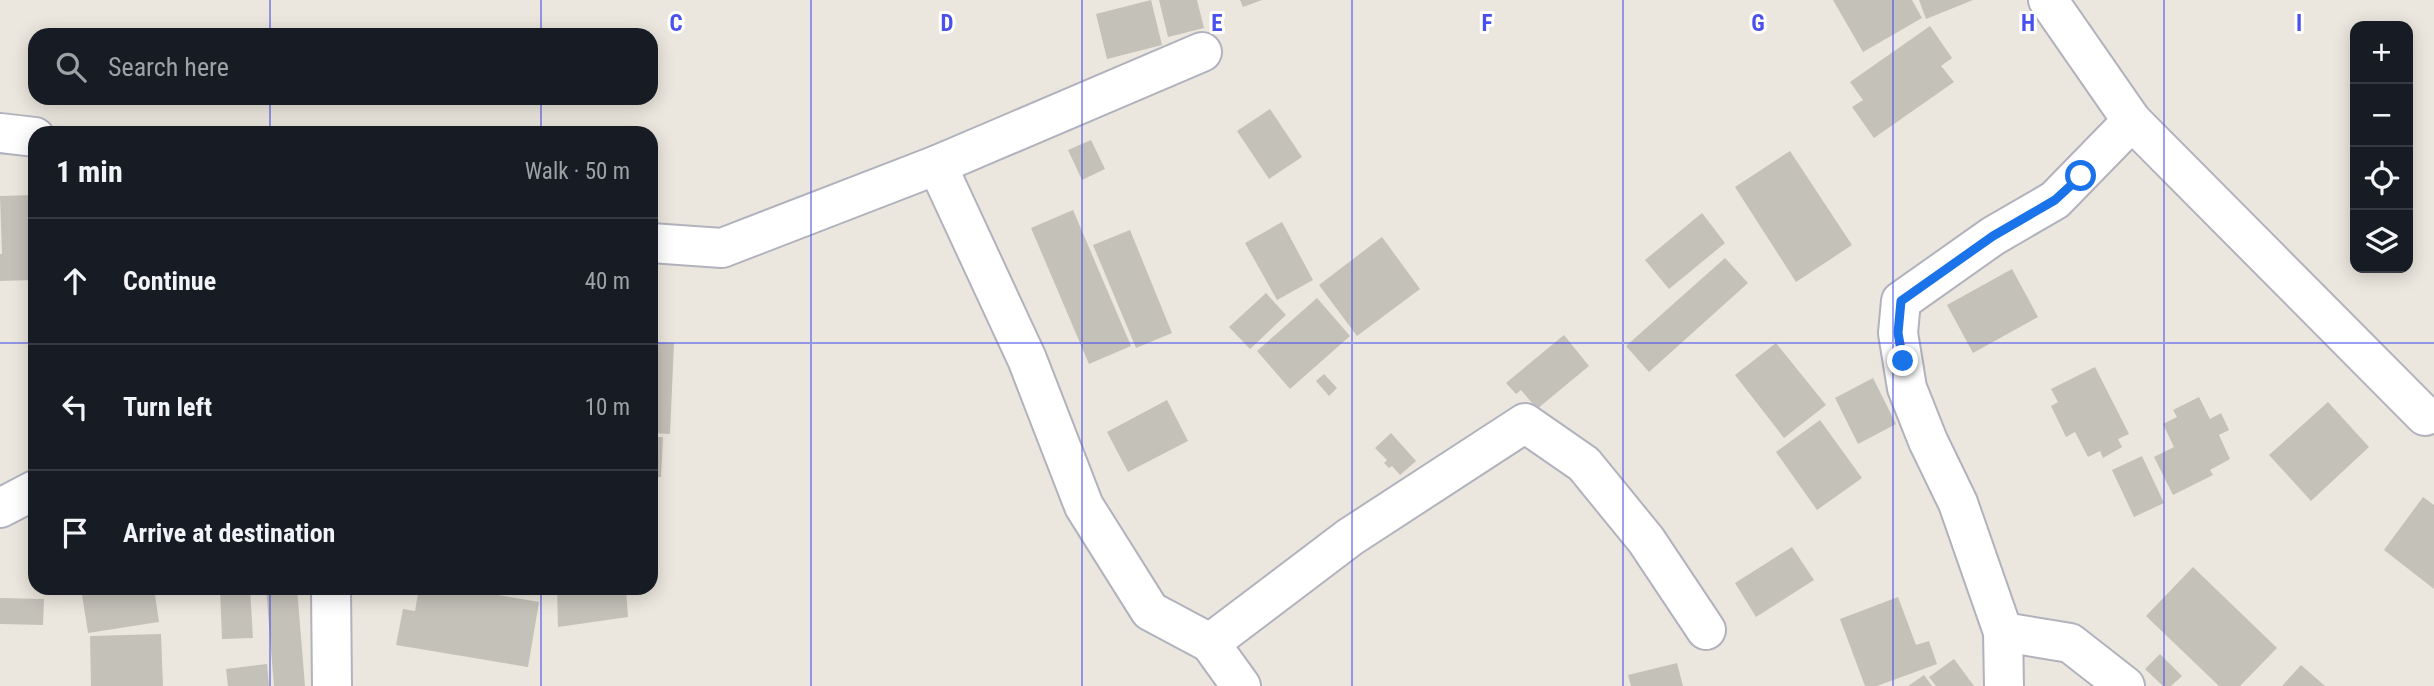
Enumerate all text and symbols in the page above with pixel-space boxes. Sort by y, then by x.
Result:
text: C [669,10,683,37]
text: D [941,10,954,37]
text: E [1211,10,1223,37]
text: F [1482,10,1493,37]
text: G [1751,10,1765,37]
text: H [2021,10,2035,37]
text: I [2296,10,2302,37]
map controls [2350,21,2413,273]
button: + [2350,21,2413,84]
search box [28,28,658,105]
icon: search [52,48,90,86]
text: Search here [108,52,229,82]
button: − [2350,84,2413,147]
button: locate [2350,147,2413,210]
text: 1 min [56,154,123,189]
text: Walk · 50 m [525,158,630,185]
route start [2065,160,2096,191]
button: layers [2350,210,2413,273]
icon: ahead [56,262,94,300]
text: Continue [123,266,216,296]
text: 40 m [585,268,630,295]
route end [1887,345,1918,376]
icon: left [56,388,94,426]
text: Turn left [123,392,212,422]
text: 10 m [585,394,630,421]
icon: arrive [56,514,94,552]
text: Arrive at destination [123,518,335,548]

